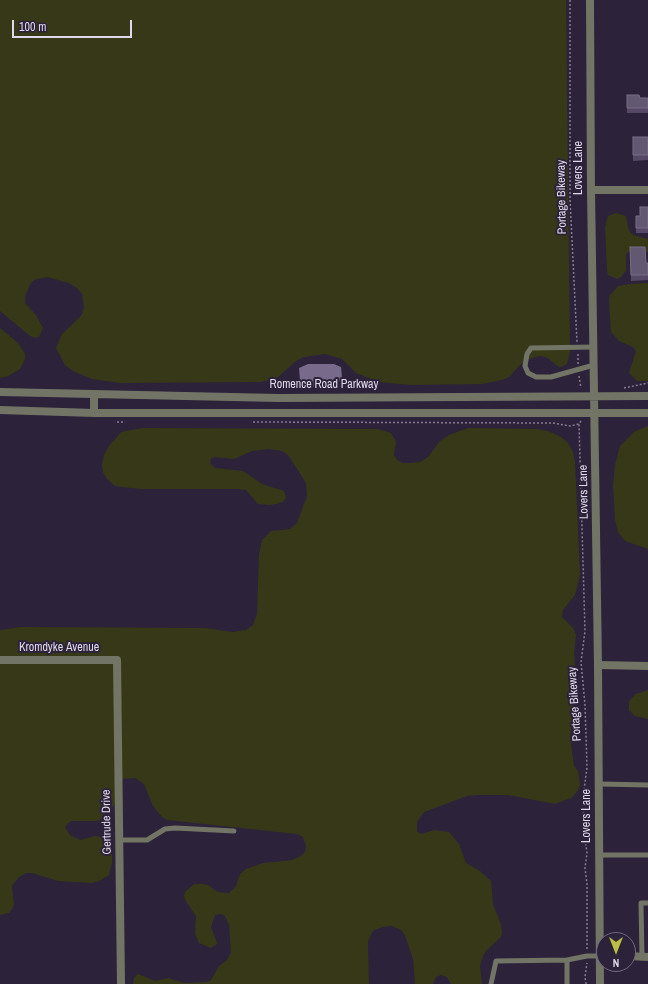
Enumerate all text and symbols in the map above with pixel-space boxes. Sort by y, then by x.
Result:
scale bar [14,12,134,38]
text: 100 m [19,19,46,35]
street label: Lovers Lane [572,141,586,195]
street label: Portage Bikeway [554,160,570,234]
street label: Romence Road Parkway [270,378,378,392]
street label: Lovers Lane [576,465,592,519]
street label: Kromdyke Avenue [19,641,99,655]
street label: Portage Bikeway [565,666,585,742]
street label: Gertrude Drive [99,789,115,855]
street label: Lovers Lane [580,789,594,843]
north arrow [596,932,636,972]
text: N [613,956,619,970]

